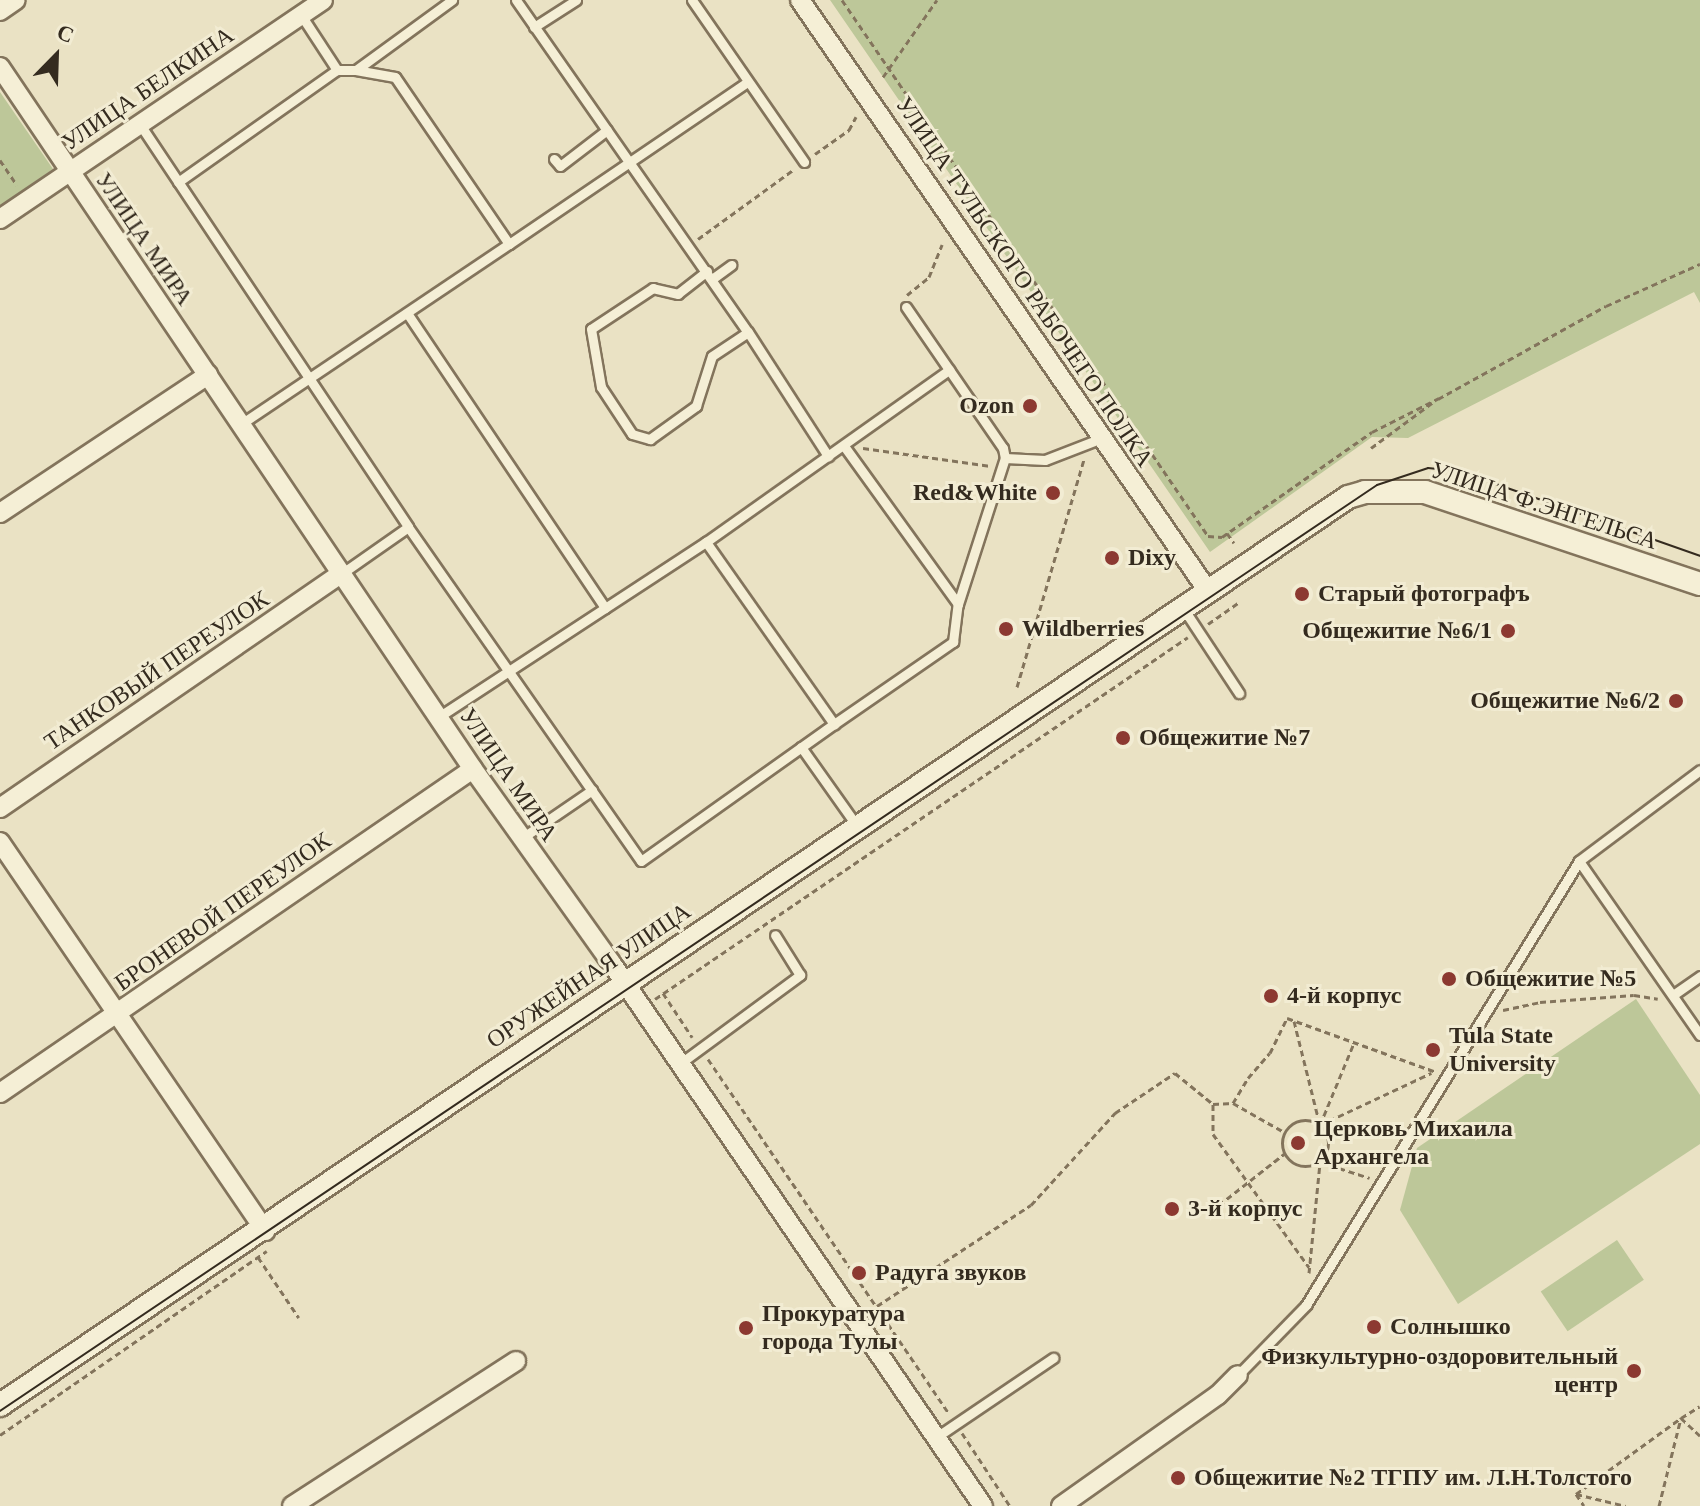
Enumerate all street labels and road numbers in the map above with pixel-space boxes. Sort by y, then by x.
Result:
street label: УЛИЦА БЕЛКИНА [57,21,239,157]
street label: УЛИЦА ТУЛЬСКОГО РАБОЧЕГО ПОЛКА [889,91,1159,473]
street label: УЛИЦА МИРА [89,167,199,311]
street label: УЛИЦА Ф.ЭНГЕЛЬСА [1427,456,1661,556]
street label: ТАНКОВЫЙ ПЕРЕУЛОК [39,585,275,757]
street label: УЛИЦА МИРА [453,703,563,847]
street label: БРОНЕВОЙ ПЕРЕУЛОК [109,826,337,998]
street label: ОРУЖЕЙНАЯ УЛИЦА [482,897,696,1055]

